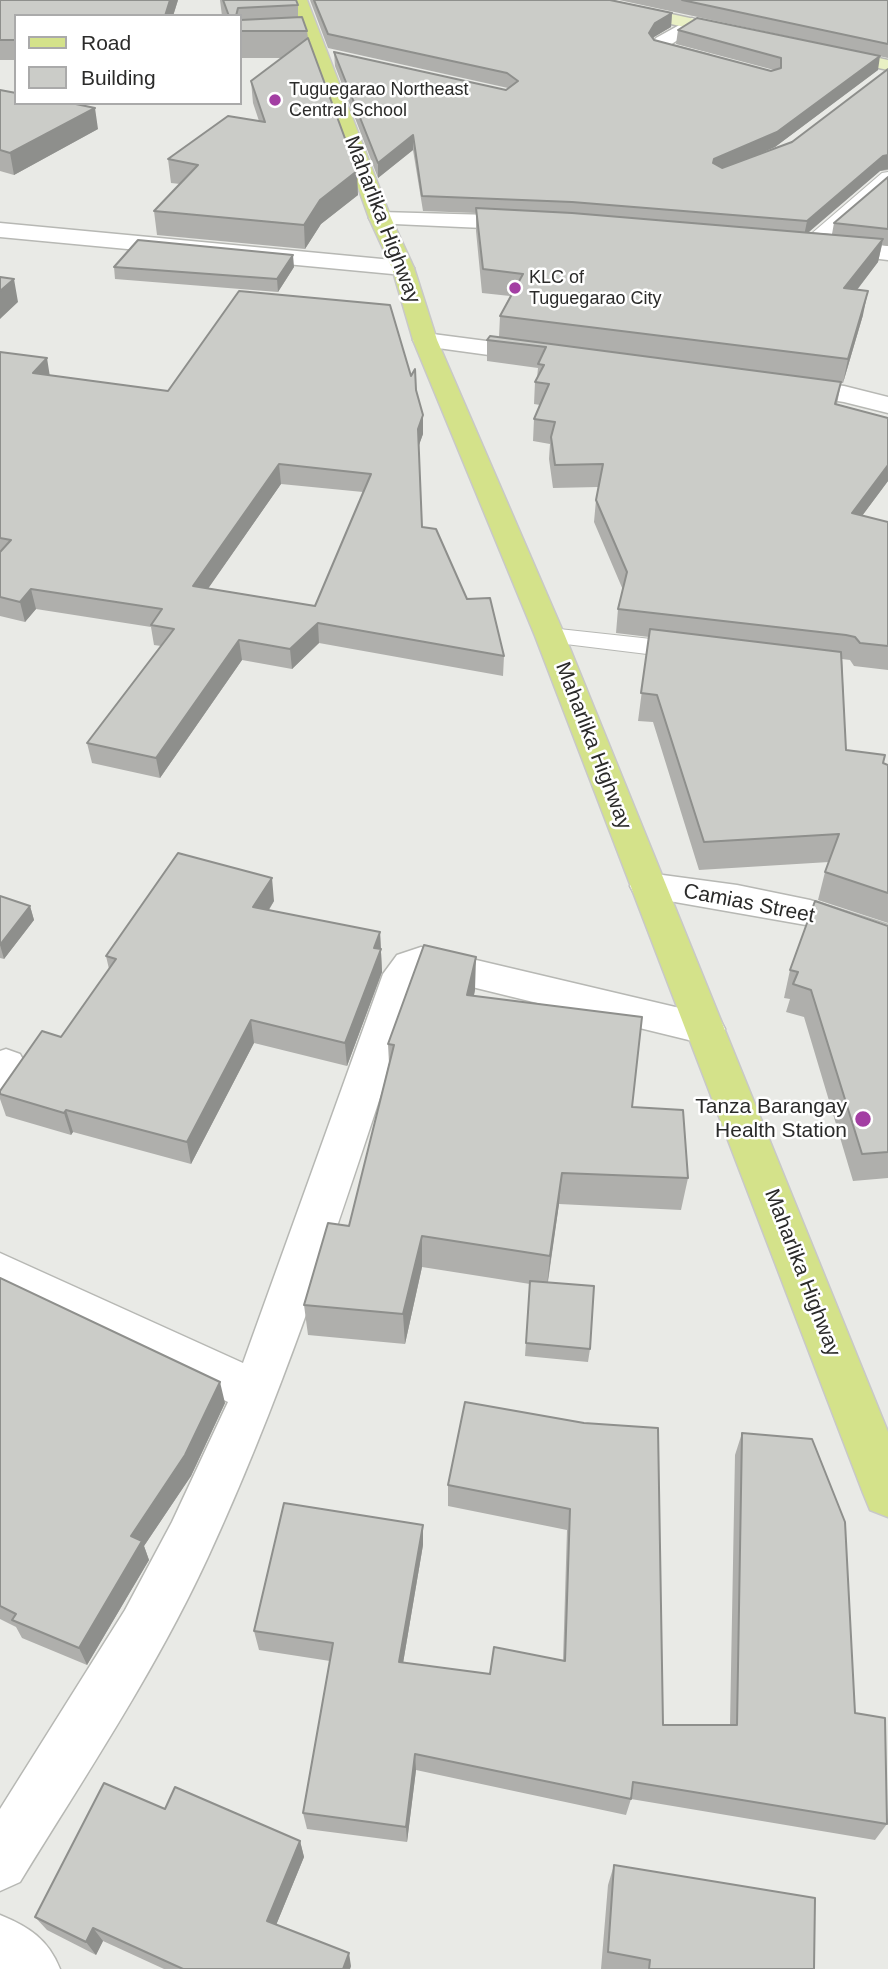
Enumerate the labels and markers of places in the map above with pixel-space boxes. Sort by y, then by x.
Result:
place label: Tuguegarao Northeast Central School [289,79,468,122]
marker: Tuguegarao Northeast Central School [267,92,283,108]
place label: KLC of Tuguegarao City [529,267,661,310]
marker: KLC of Tuguegarao City [507,280,523,296]
place label: Tanza Barangay Health Station [695,1094,847,1144]
marker: Tanza Barangay Health Station [853,1109,873,1129]

